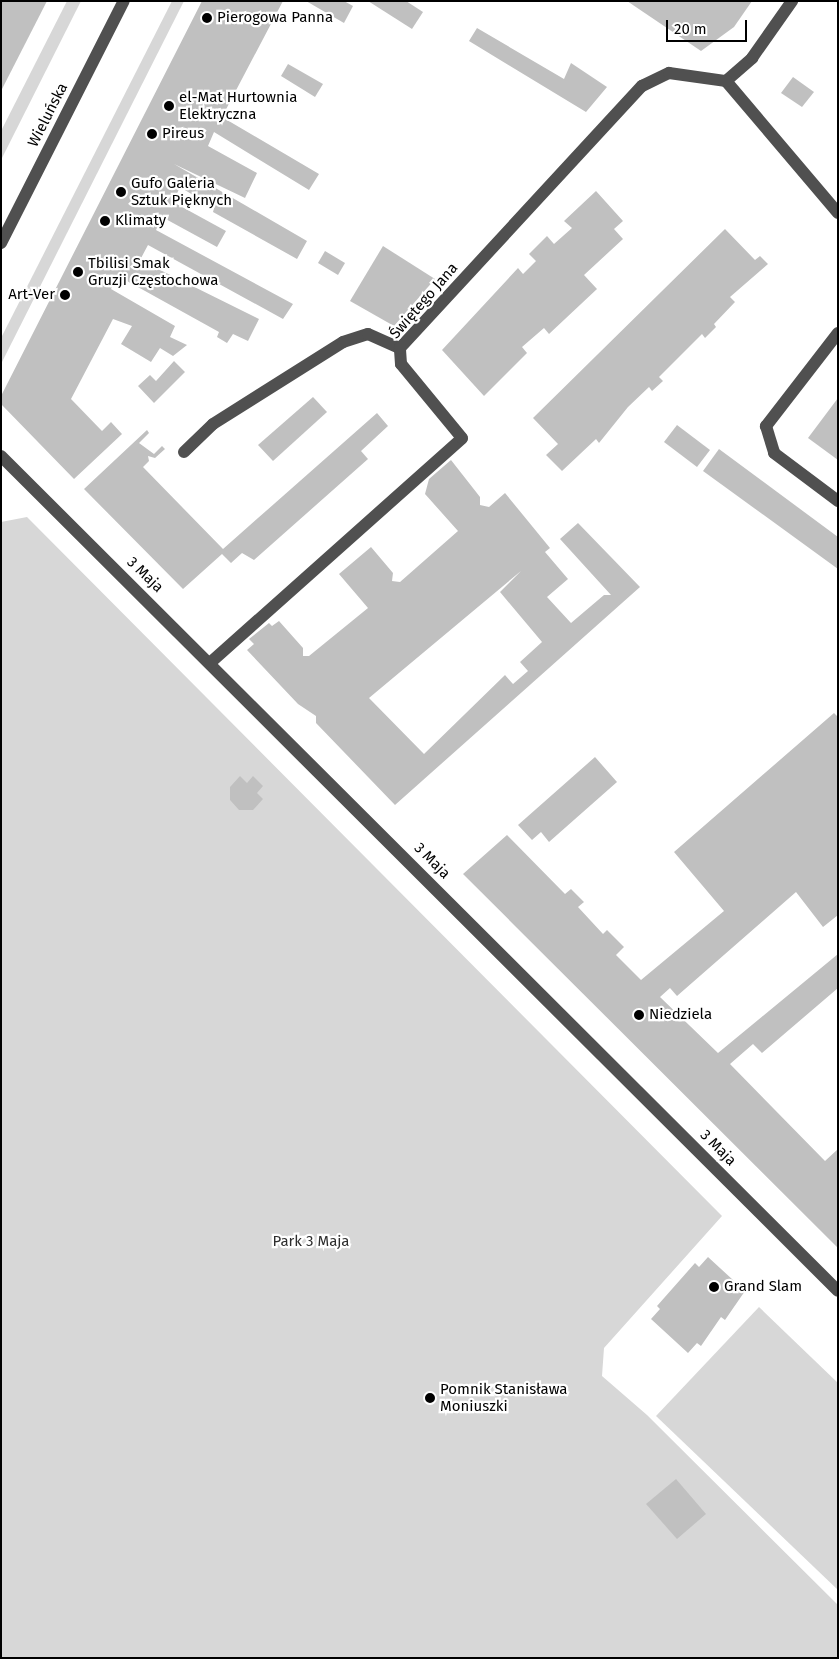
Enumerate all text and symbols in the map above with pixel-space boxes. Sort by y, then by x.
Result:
place label: Pierogowa Panna [217,9,333,27]
scale bar [669,10,750,42]
marker: Pierogowa Panna [201,12,213,24]
text: 20 m [674,20,707,38]
street label: Wieluńska [24,80,72,150]
place label: el-Mat Hurtownia Elektryczna [179,88,297,123]
marker: el-Mat Hurtownia Elektryczna [163,100,175,112]
place label: Pireus [162,125,204,143]
marker: Pireus [146,128,158,140]
place label: Gufo Galeria Sztuk Pięknych [131,174,232,209]
marker: Gufo Galeria Sztuk Pięknych [115,186,127,198]
place label: Klimaty [115,212,166,230]
marker: Klimaty [99,215,111,227]
place label: Tbilisi Smak Gruzji Częstochowa [88,254,218,289]
street label: Świętego Jana [386,259,462,343]
marker: Tbilisi Smak Gruzji Częstochowa [72,266,84,278]
place label: Art-Ver [8,286,55,304]
marker: Art-Ver [59,289,71,301]
street label: 3 Maja [123,553,167,597]
street label: 3 Maja [410,839,454,883]
place label: Niedziela [649,1006,712,1024]
marker: Niedziela [633,1009,645,1021]
street label: 3 Maja [696,1126,740,1170]
park label: Park 3 Maja [273,1233,349,1251]
place label: Grand Slam [724,1278,802,1296]
marker: Grand Slam [708,1281,720,1293]
place label: Pomnik Stanisława Moniuszki [440,1380,567,1415]
marker: Pomnik Stanisława Moniuszki [424,1392,436,1404]

